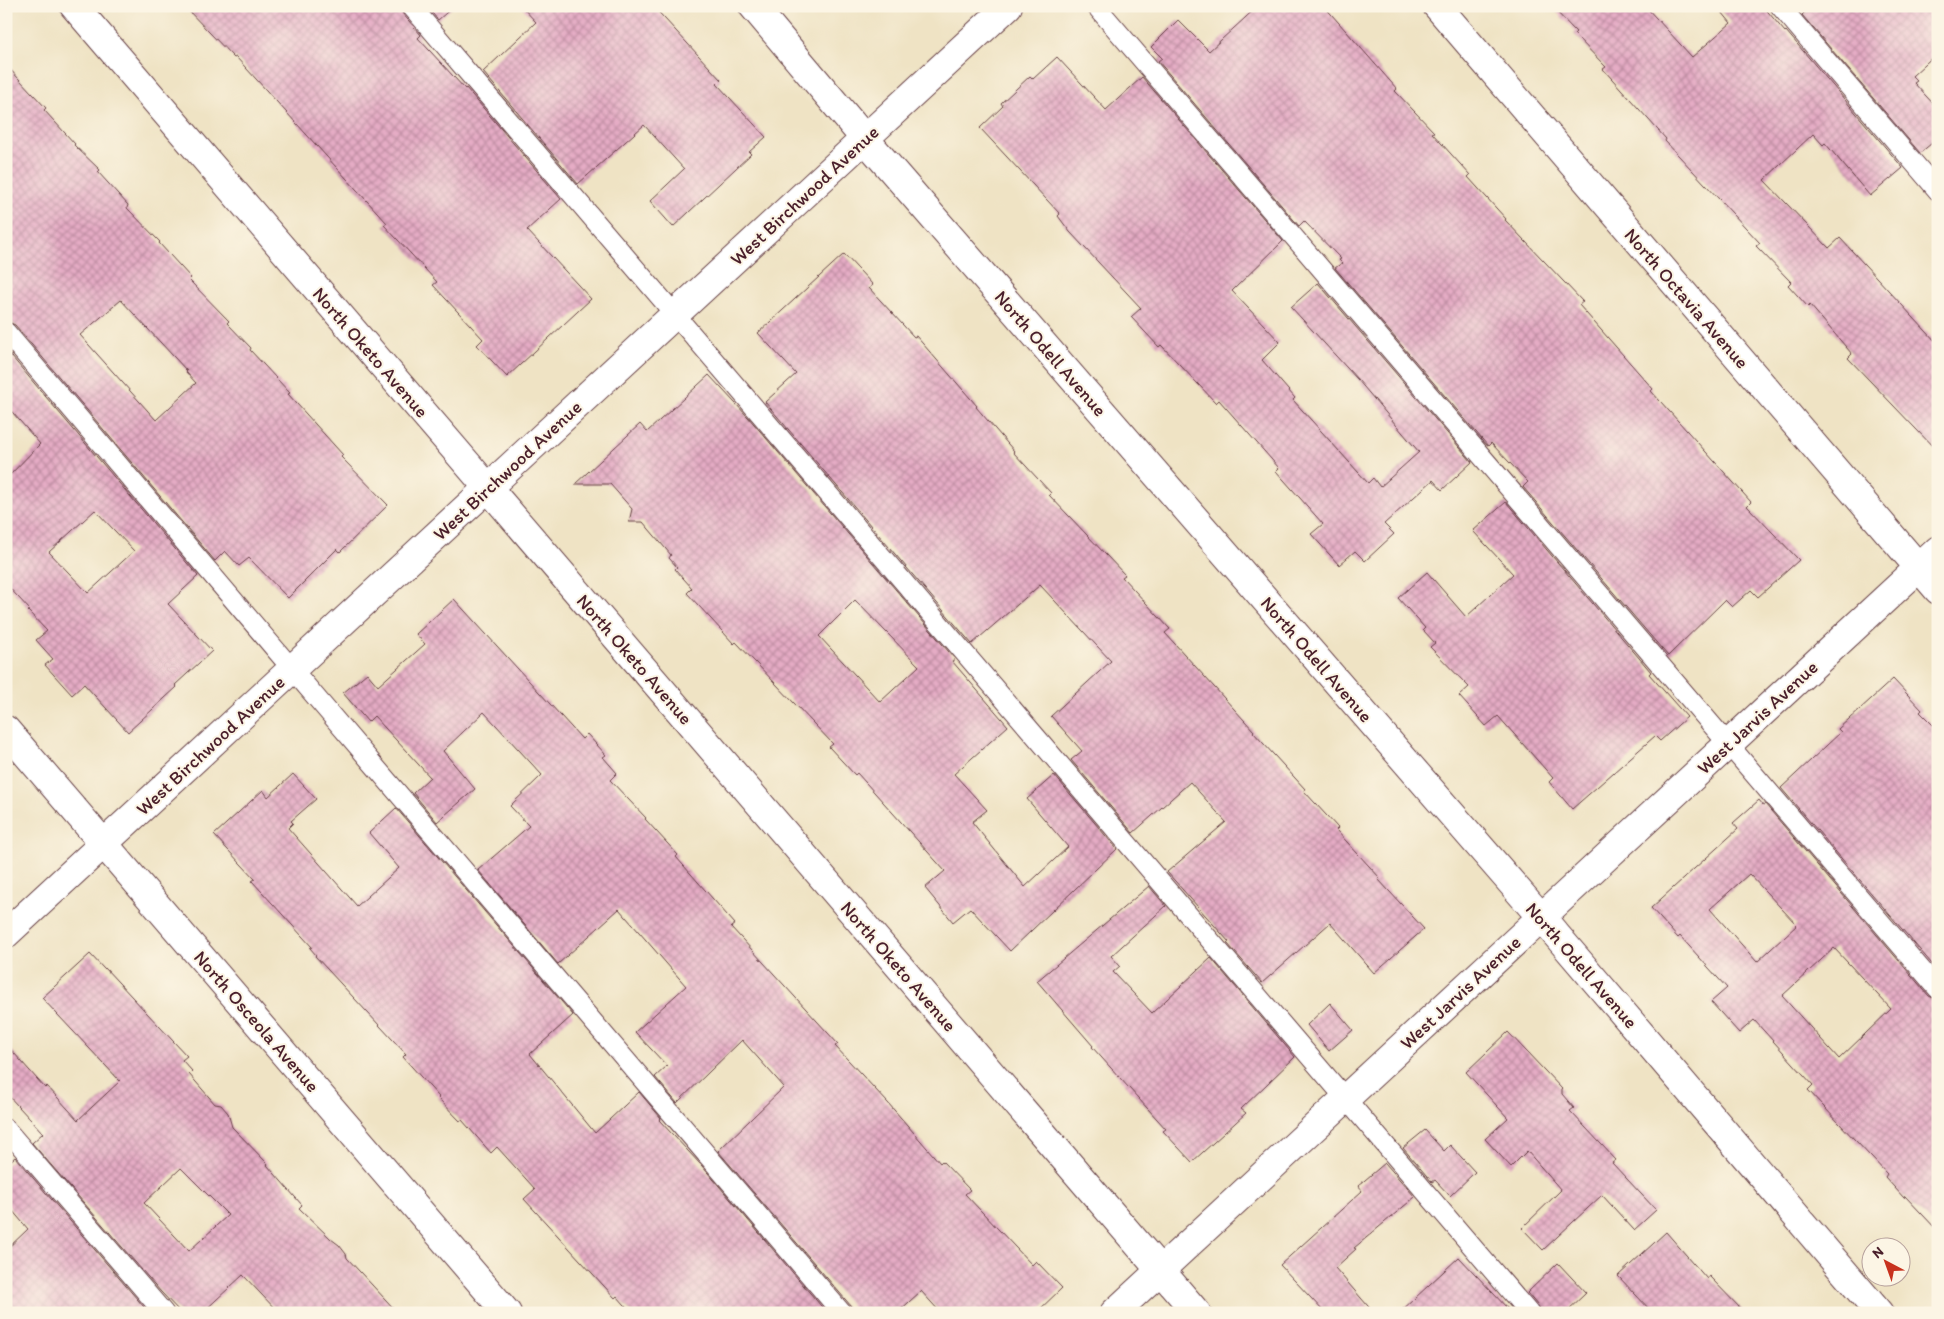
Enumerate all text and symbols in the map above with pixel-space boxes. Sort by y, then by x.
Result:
street label: West Birchwood Avenue [725,120,883,270]
street label: North Octavia Avenue [1619,223,1754,373]
street label: North Oketo Avenue [308,282,434,422]
street label: North Odell Avenue [990,286,1112,421]
street label: West Birchwood Avenue [428,395,586,545]
street label: North Oketo Avenue [572,589,698,729]
street label: North Odell Avenue [1256,592,1378,727]
street label: West Jarvis Avenue [1692,655,1823,779]
street label: West Birchwood Avenue [131,670,289,820]
street label: North Oketo Avenue [836,896,962,1036]
street label: North Odell Avenue [1521,898,1643,1033]
street label: West Jarvis Avenue [1395,930,1526,1054]
street label: North Osceola Avenue [189,946,324,1097]
north arrow [1862,1236,1912,1286]
text: N [1869,1243,1887,1262]

